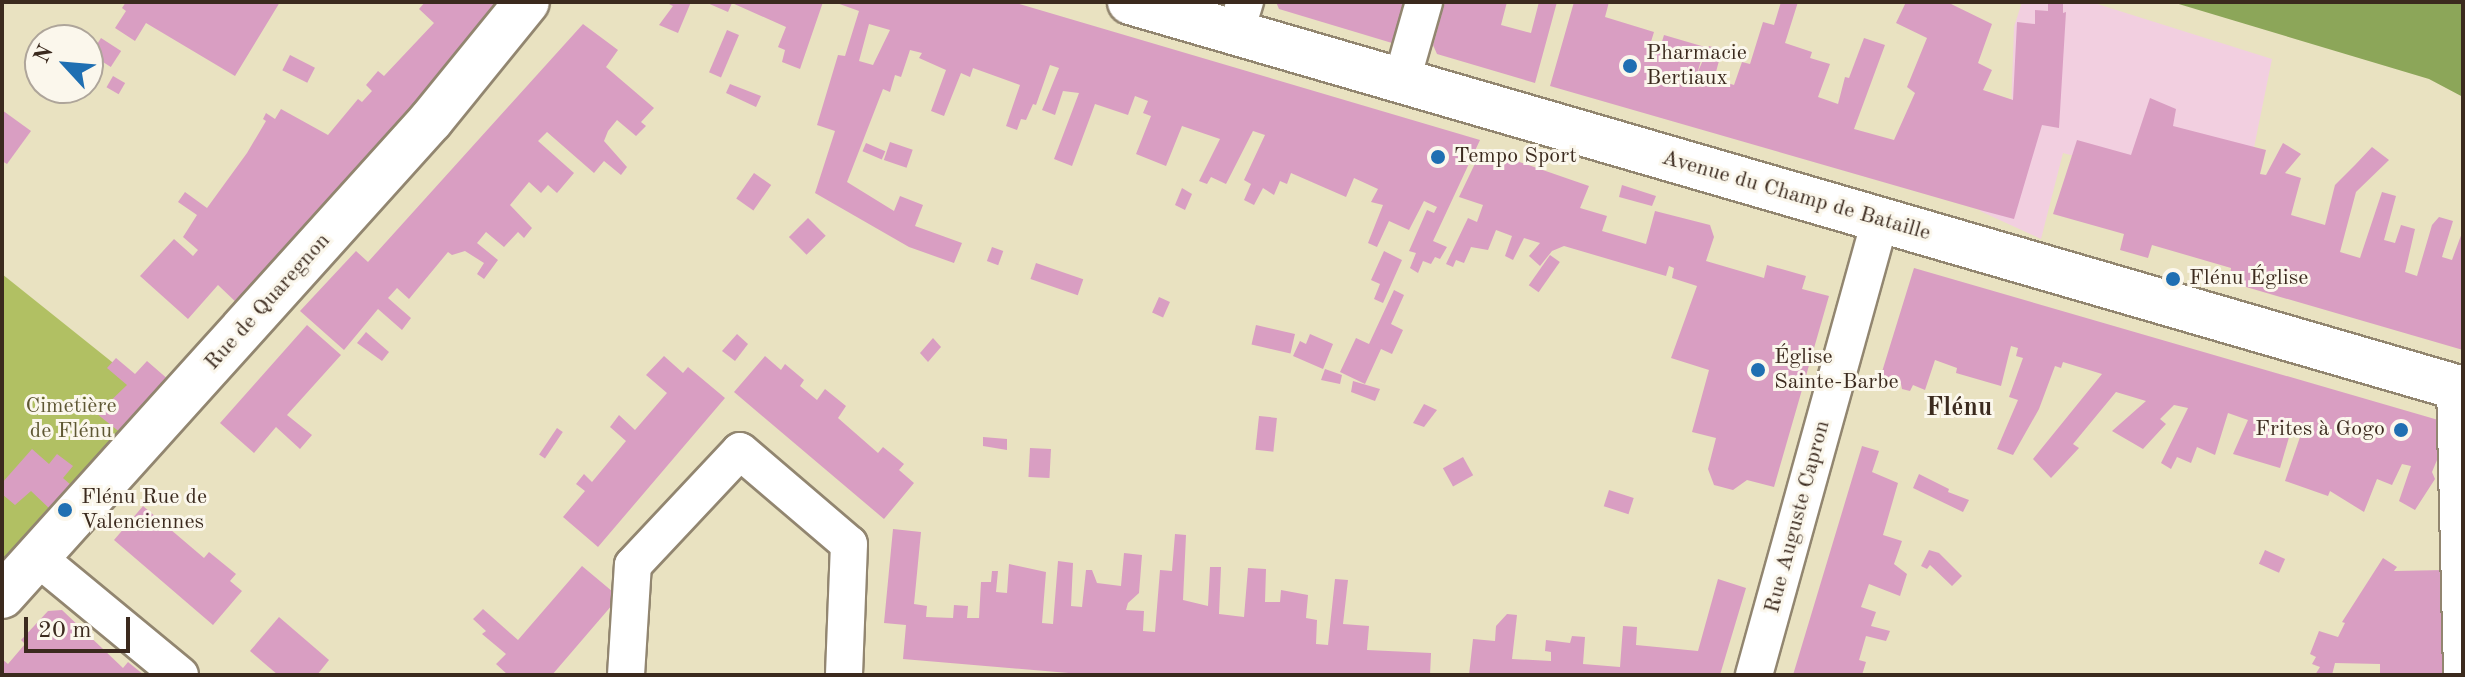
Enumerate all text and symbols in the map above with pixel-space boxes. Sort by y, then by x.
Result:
north arrow [24,24,104,104]
place label: Pharmacie Bertiaux [1646,40,1747,92]
text: N [31,42,58,67]
marker: Pharmacie Bertiaux [1621,57,1639,75]
place label: Tempo Sport [1454,144,1577,170]
street label: Avenue du Champ de Bataille [1659,145,1933,247]
marker: Tempo Sport [1429,148,1447,166]
street label: Rue de Quaregnon [200,228,336,376]
place label: Flénu Église [2189,266,2308,292]
marker: Flénu Église [2164,270,2182,288]
place label: Église Sainte-Barbe [1774,344,1899,396]
marker: Église Sainte-Barbe [1749,361,1767,379]
park label: Cimetière de Flénu [25,393,117,444]
district label: Flénu [1926,393,1992,425]
place label: Frites à Gogo [2255,417,2385,443]
street label: Rue Auguste Capron [1760,418,1836,616]
marker: Frites à Gogo [2392,421,2410,439]
place label: Flénu Rue de Valenciennes [81,484,207,536]
marker: Flénu Rue de Valenciennes [56,501,74,519]
scale bar [28,601,134,651]
text: 20 m [38,619,92,643]

